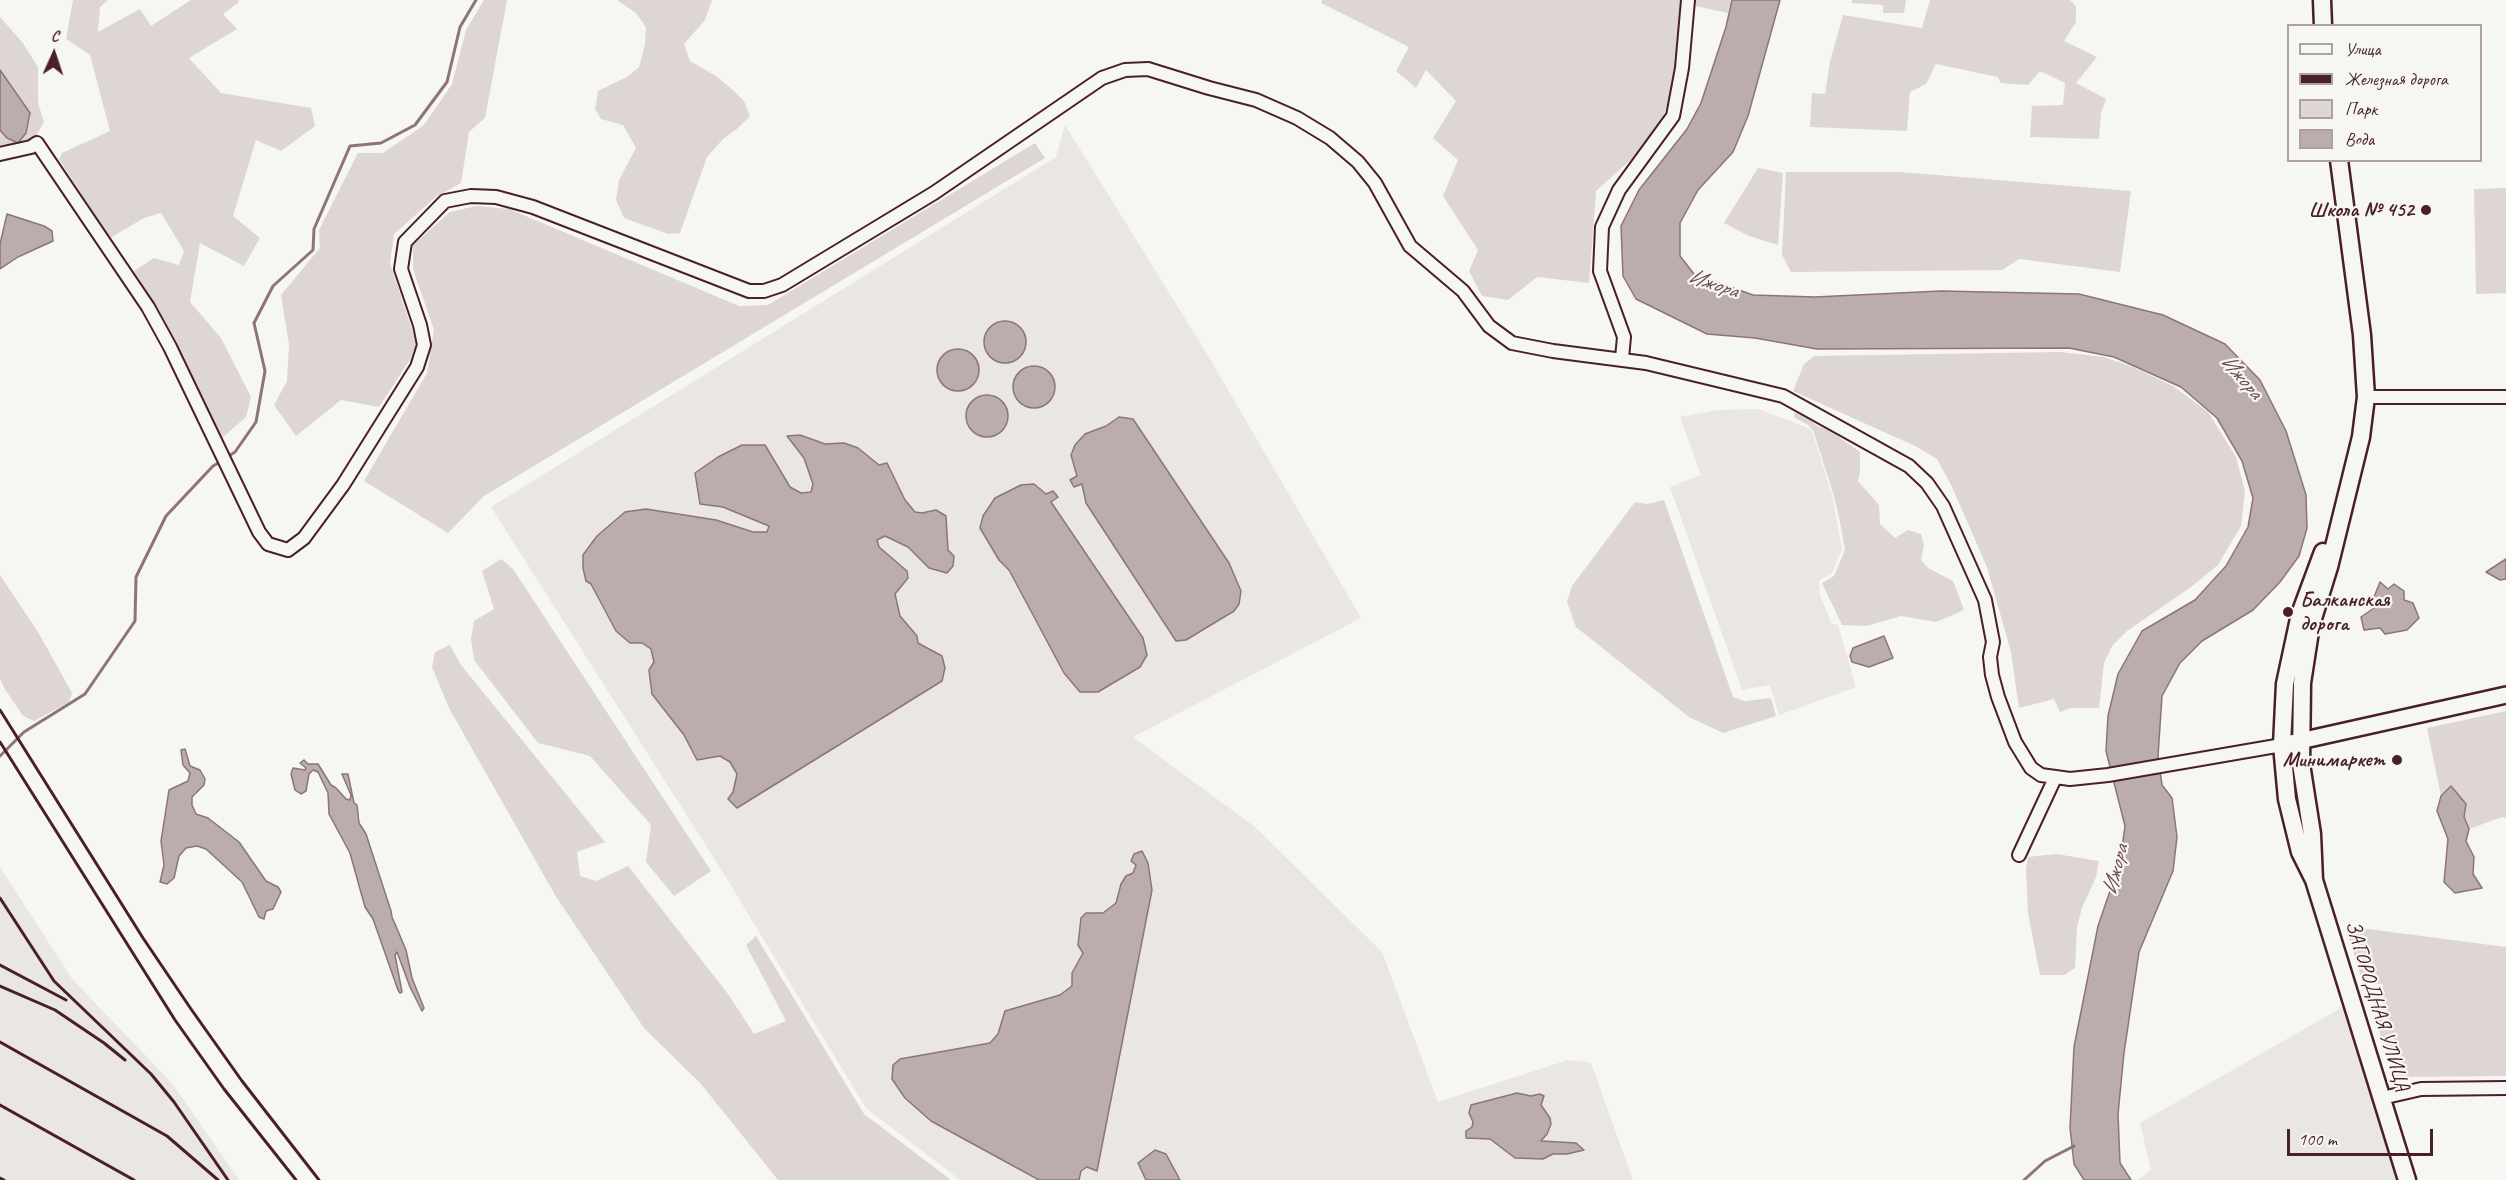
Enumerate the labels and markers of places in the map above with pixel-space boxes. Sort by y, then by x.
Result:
place label: Школа № 452 [2308,197,2414,223]
marker: Школа № 452 [2419,203,2433,217]
place label: Балканская дорога [2300,587,2390,637]
marker: Балканская дорога [2281,605,2295,619]
place label: Минимаркет [2283,747,2385,773]
marker: Минимаркет [2390,753,2404,767]

